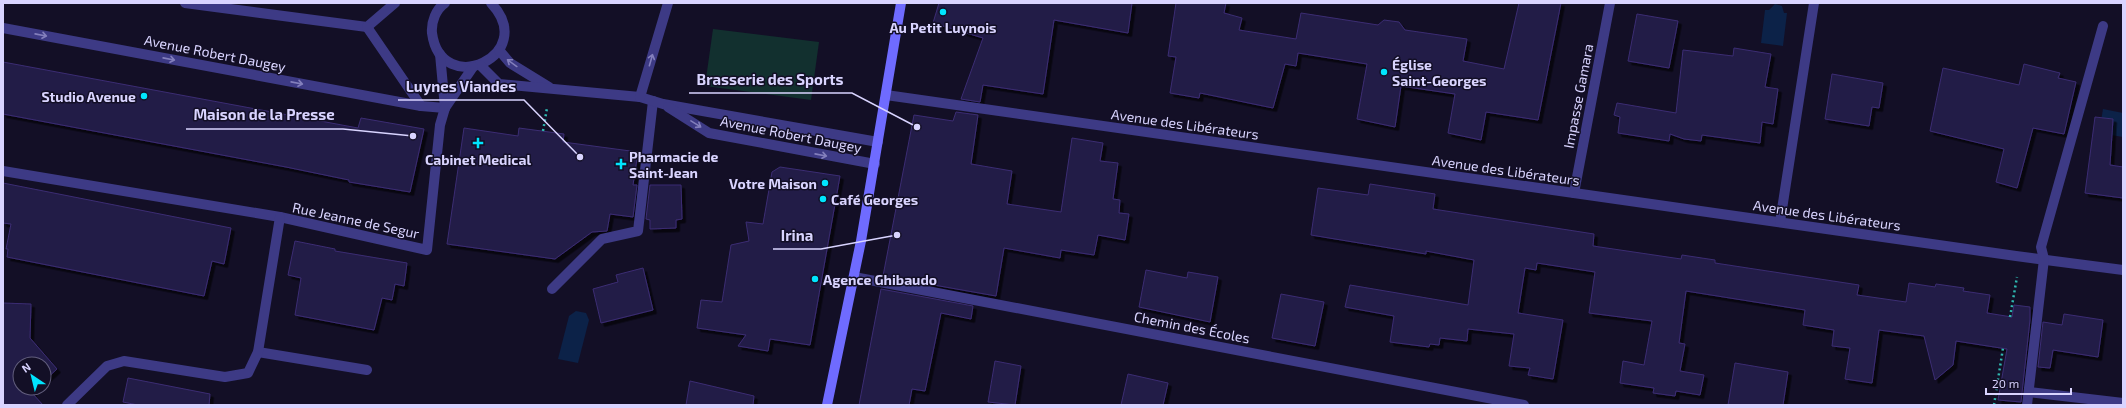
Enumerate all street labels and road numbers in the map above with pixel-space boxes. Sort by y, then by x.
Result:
street label: Avenue Robert Daugey [143,31,288,75]
street label: Impasse Gamara [1560,42,1596,150]
street label: Avenue des Libérateurs [1110,105,1260,143]
street label: Avenue Robert Daugey [719,112,864,156]
street label: Avenue des Libérateurs [1431,151,1581,189]
street label: Avenue des Libérateurs [1752,196,1902,234]
street label: Rue Jeanne de Segur [291,198,421,242]
street label: Chemin des Écoles [1133,307,1251,347]

